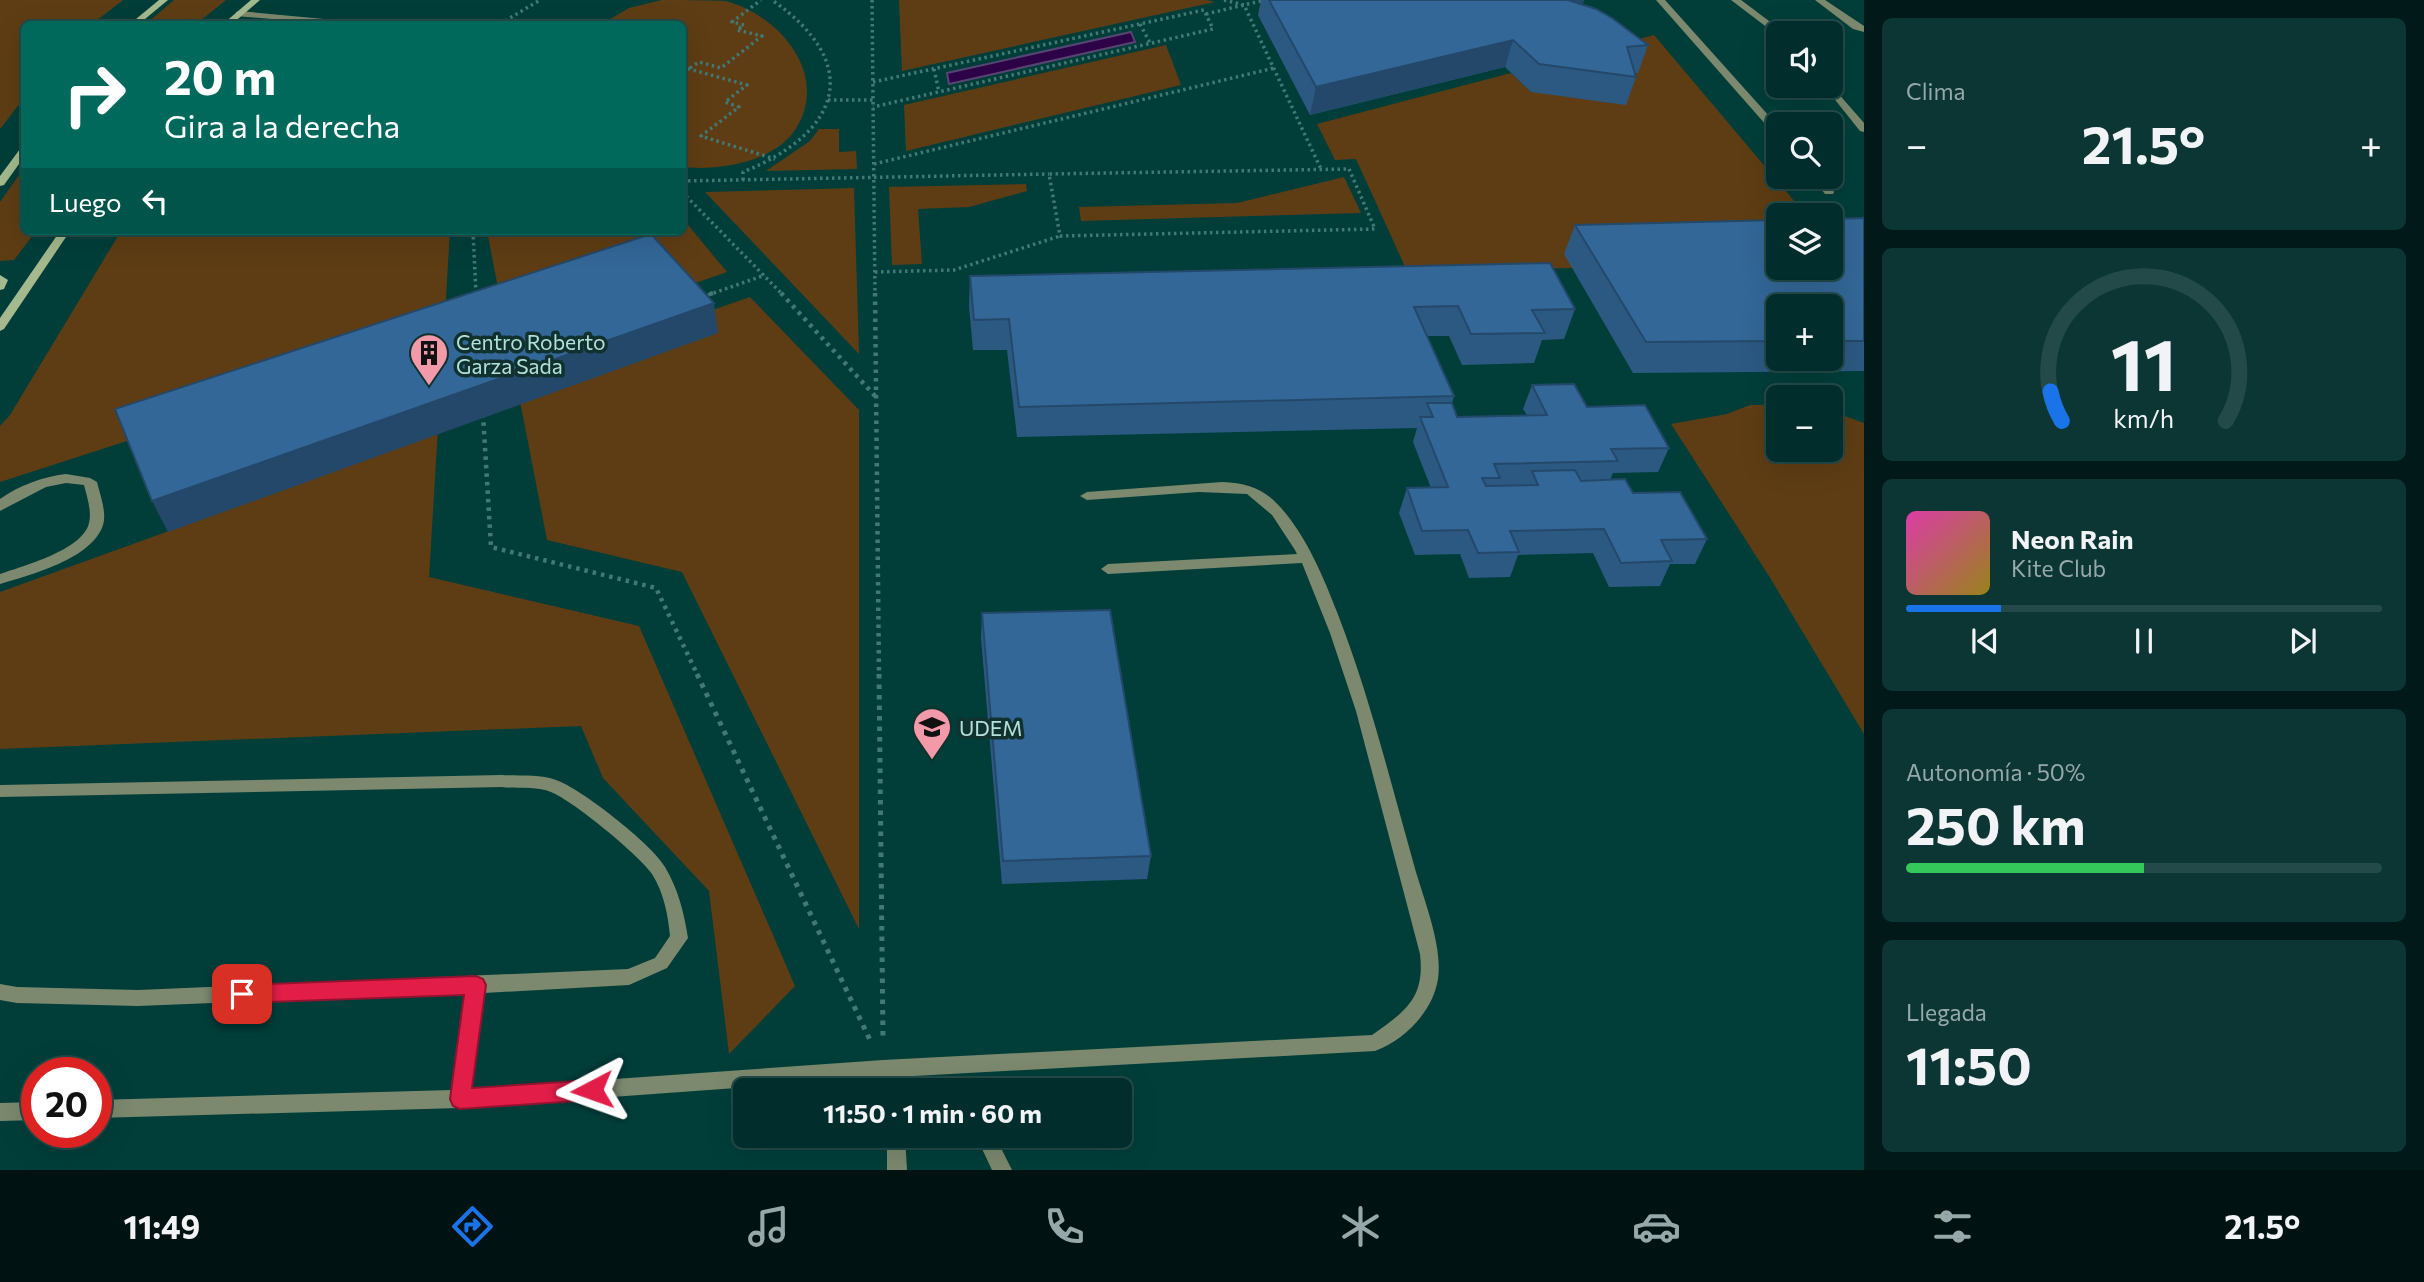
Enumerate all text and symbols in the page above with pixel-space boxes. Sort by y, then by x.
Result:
map controls [1766,21,1843,462]
button: sound [1766,21,1843,98]
text: 20 m [164,45,276,105]
icon: right [49,49,140,140]
text: Clima [1906,77,1966,105]
text: Gira a la derecha [164,105,400,145]
text: 21.5° [2082,111,2205,175]
button: search [1766,112,1843,189]
text: − [1906,120,1928,167]
text: + [2360,120,2382,167]
icon: left [136,182,174,220]
text: Luego [49,186,122,217]
button: layers [1766,203,1843,280]
button: + [1766,294,1843,371]
text: 11 [2111,317,2177,406]
place label: Centro Roberto Garza Sada [456,329,606,378]
building icon: Centro Roberto Garza Sada [408,332,450,387]
button: − [1766,385,1843,462]
text: km/h [2114,402,2174,432]
text: Neon Rain [2011,523,2134,554]
text: Kite Club [2011,554,2106,582]
icon: previous [1966,622,2004,660]
icon: pause [2125,622,2163,660]
icon: next [2284,622,2322,660]
school or university icon: UDEM [911,706,953,761]
place label: UDEM [959,715,1022,740]
text: Autonomía · 50% [1906,758,2085,786]
text: 250 km [1906,792,2086,856]
pin [212,964,272,1024]
icon: arrive [223,975,261,1013]
text: Llegada [1906,998,1987,1026]
text: 11:50 [1906,1032,2032,1096]
position arrow [555,1053,629,1127]
speed limit sign: 20 [21,1057,112,1148]
text: 11:50 · 1 min · 60 m [823,1097,1042,1128]
icon: directions [448,1202,497,1251]
icon: music [744,1202,793,1251]
icon: phone [1040,1202,1089,1251]
icon: climate [1336,1202,1385,1251]
icon: car [1632,1202,1681,1251]
icon: filters [1928,1202,1977,1251]
text: 11:49 [124,1206,200,1246]
text: 21.5° [2224,1206,2300,1246]

